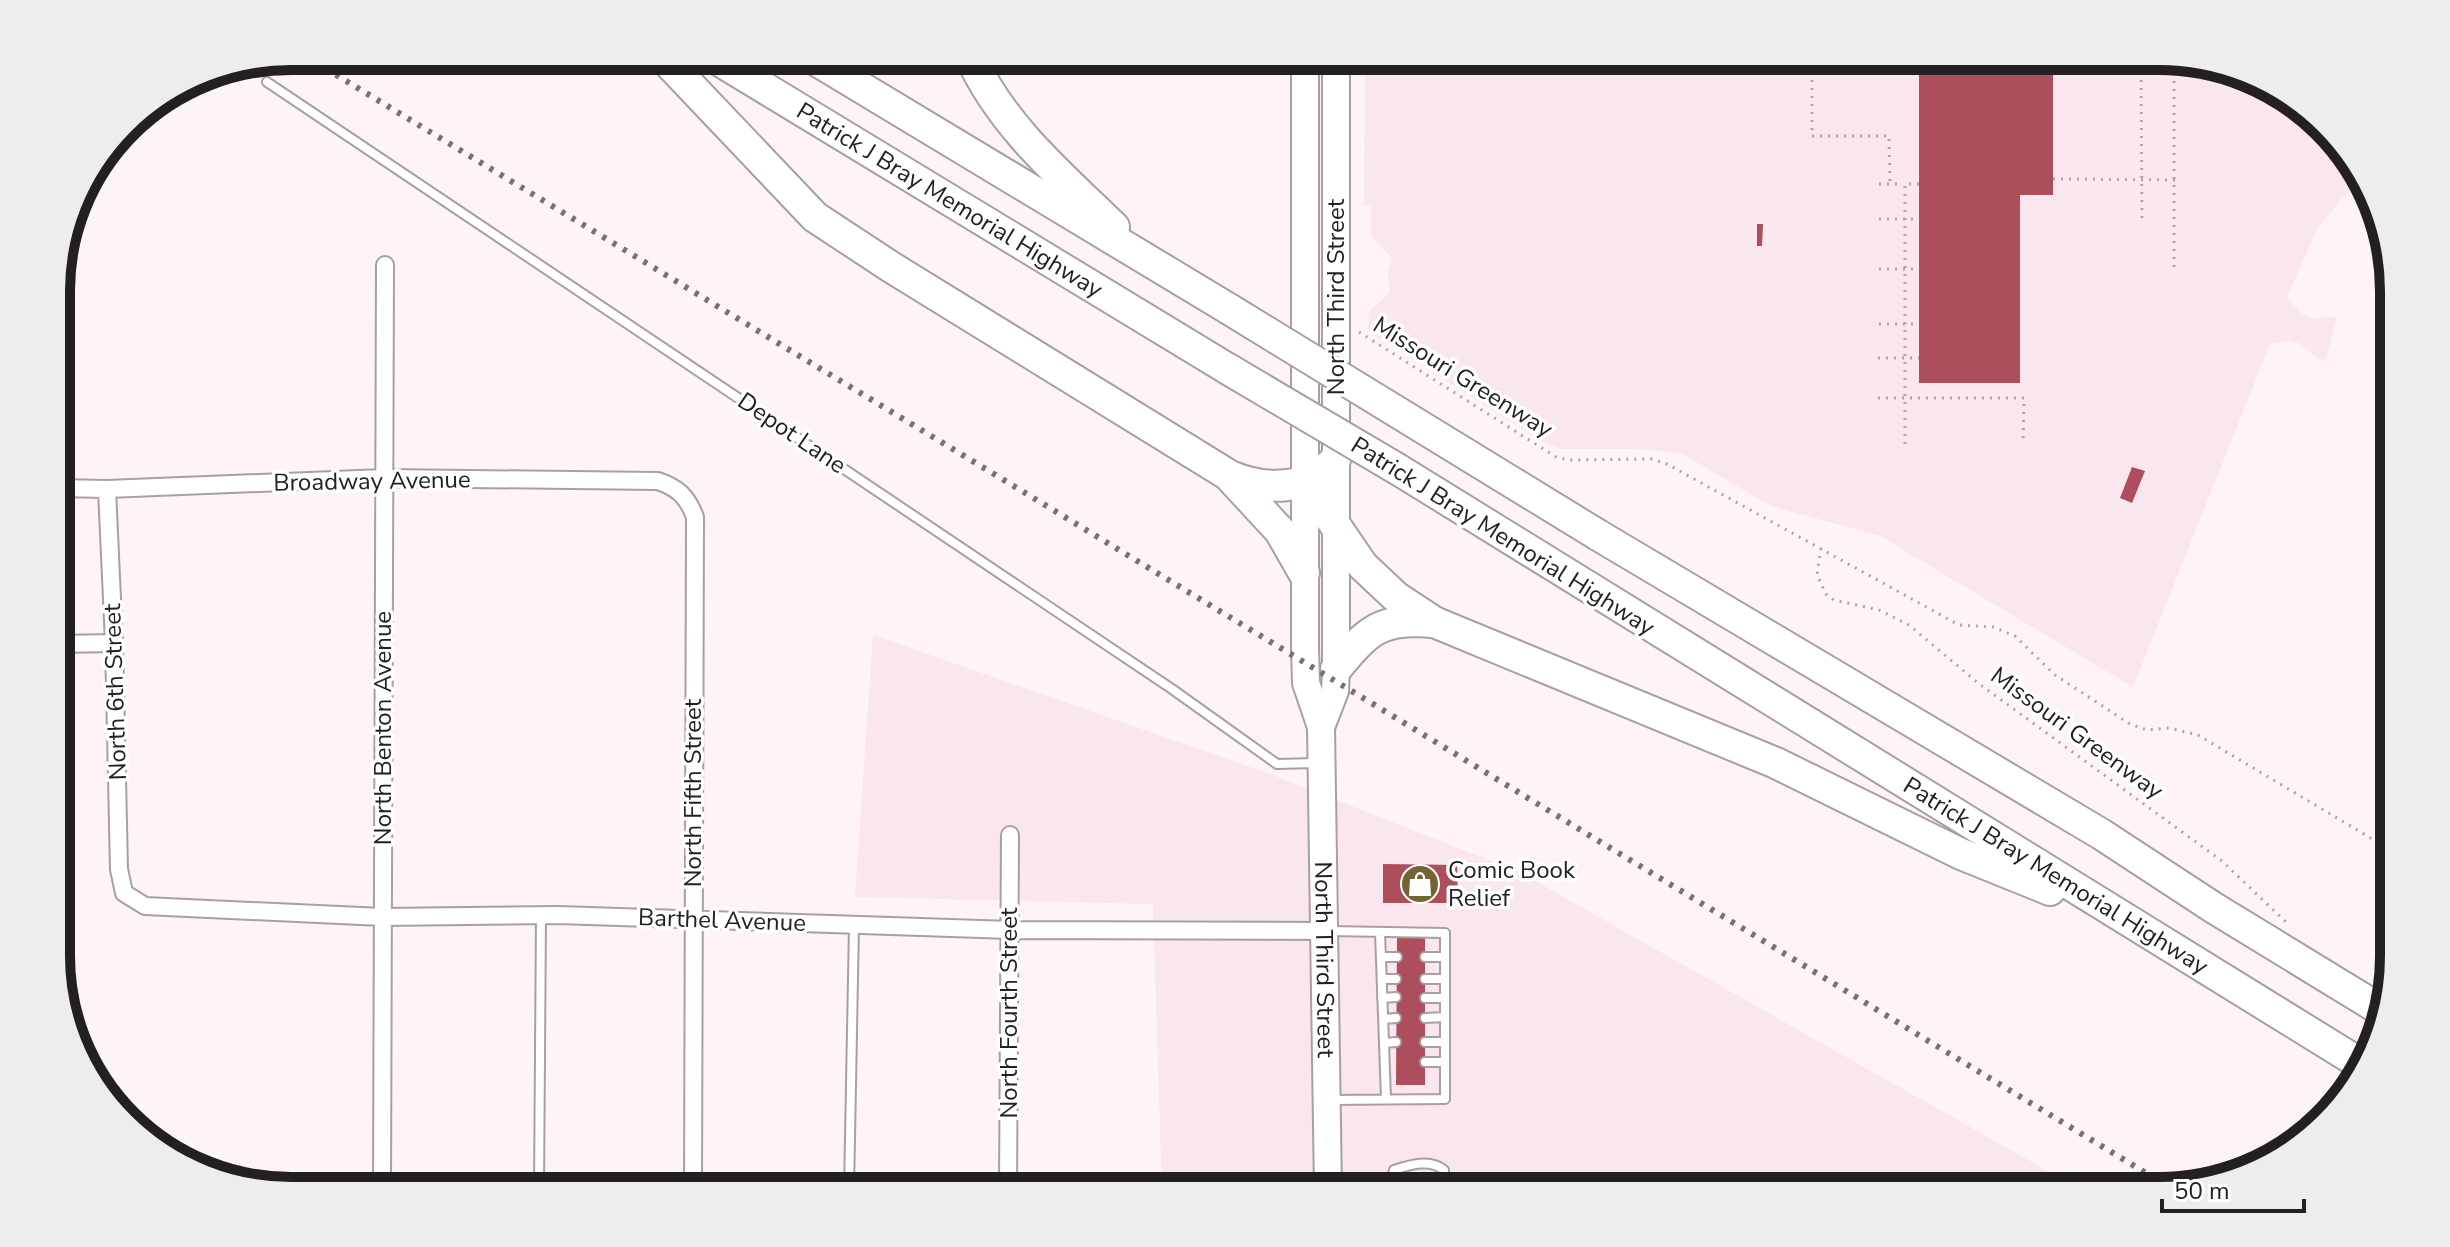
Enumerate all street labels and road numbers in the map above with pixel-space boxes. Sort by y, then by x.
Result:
street label: Patrick J Bray Memorial Highway [791,95,1109,306]
street label: North Third Street [1320,198,1352,395]
street label: Missouri Greenway [1367,309,1559,446]
street label: Depot Lane [731,385,853,481]
street label: Patrick J Bray Memorial Highway [1345,429,1662,643]
street label: Broadway Avenue [273,463,471,499]
street label: North 6th Street [96,603,134,781]
street label: North Benton Avenue [367,611,399,845]
street label: Missouri Greenway [1984,659,2170,807]
street label: North Fifth Street [677,698,709,887]
street label: Patrick J Bray Memorial Highway [1897,769,2215,982]
street label: North Third Street [1307,861,1342,1058]
street label: Barthel Avenue [638,901,806,939]
street label: North Fourth Street [993,907,1025,1118]

